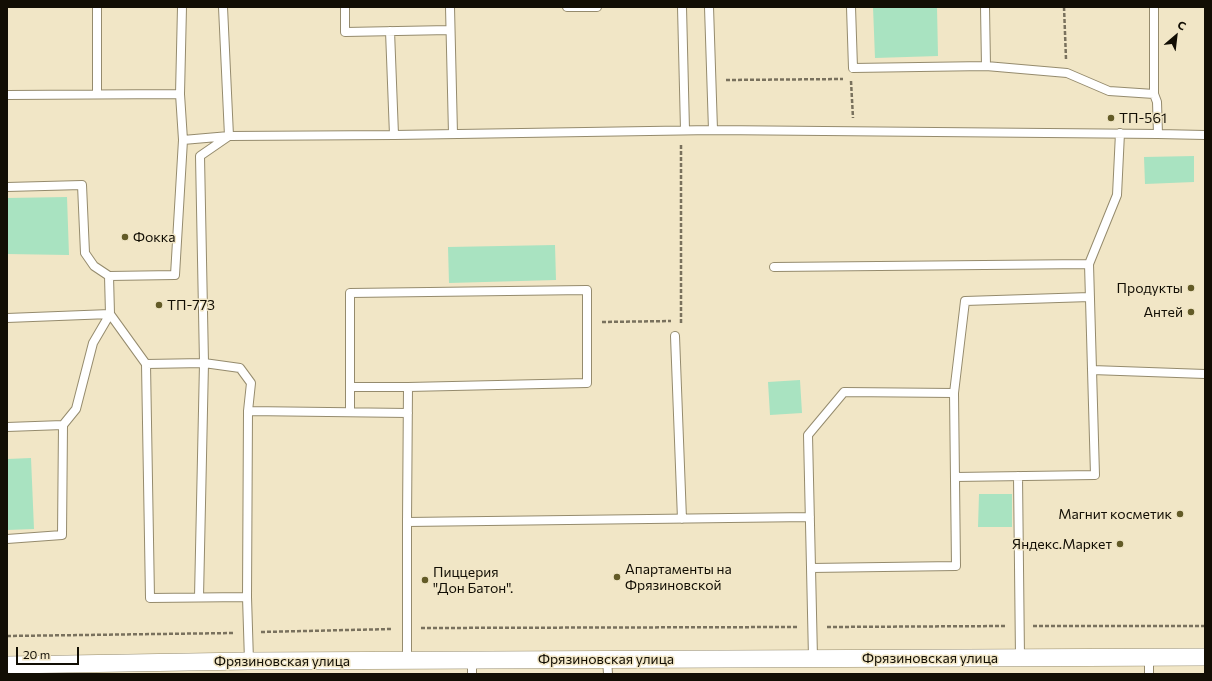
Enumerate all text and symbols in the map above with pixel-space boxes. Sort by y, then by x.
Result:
north arrow [1156,16,1196,56]
text: С [1175,17,1188,32]
place label: ТП-561 [1119,110,1167,126]
marker: ТП-561 [1106,113,1116,123]
place label: Фокка [133,229,176,245]
marker: Фокка [120,232,130,242]
place label: Продукты [1117,280,1183,296]
marker: Продукты [1186,283,1196,293]
place label: ТП-773 [167,297,215,313]
marker: ТП-773 [154,300,164,310]
place label: Антей [1143,304,1183,320]
marker: Антей [1186,307,1196,317]
place label: Магнит косметик [1058,506,1172,522]
marker: Магнит косметик [1175,509,1185,519]
place label: Яндекс.Маркет [1012,536,1112,552]
marker: Яндекс.Маркет [1115,539,1125,549]
place label: Апартаменты на Фрязиновской [625,561,732,594]
place label: Пиццерия "Дон Батон". [433,564,513,596]
marker: Апартаменты на Фрязиновской [612,572,622,582]
marker: Пиццерия "Дон Батон". [420,575,430,585]
scale bar [18,639,81,665]
text: 20 m [23,647,50,661]
street label: Фрязиновская улица [862,650,998,666]
street label: Фрязиновская улица [538,651,674,667]
street label: Фрязиновская улица [214,653,350,669]

